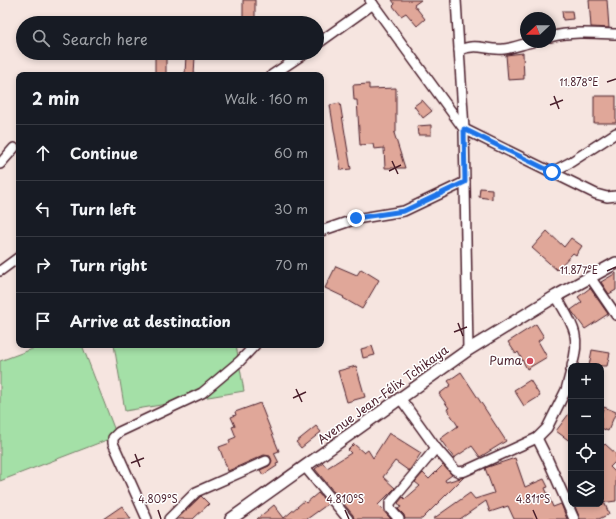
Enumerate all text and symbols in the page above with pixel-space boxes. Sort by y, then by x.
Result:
north arrow [520,12,556,48]
search box [16,16,324,60]
icon: search [30,27,52,49]
text: Search here [62,27,148,50]
text: 11.878°E [560,74,598,89]
text: 2 min [32,85,79,111]
text: Walk · 160 m [225,89,308,108]
text: Continue [70,141,138,164]
icon: ahead [32,142,54,164]
text: 60 m [274,143,308,162]
route start [543,163,561,181]
text: Turn left [70,197,136,220]
icon: left [32,198,54,220]
text: 30 m [274,199,308,218]
route end [347,209,365,227]
text: Turn right [70,253,147,276]
icon: right [32,254,54,276]
text: 70 m [275,255,308,274]
text: 11.877°E [560,262,598,277]
text: Arrive at destination [70,309,231,332]
icon: arrive [32,310,54,332]
street label: Avenue Jean-Félix Tchikaya [313,340,452,448]
place label: Puma [489,351,523,369]
marker: Puma [525,356,535,366]
map controls [568,363,604,507]
button: + [568,363,604,399]
button: − [568,399,604,435]
button: locate [568,435,604,471]
button: layers [568,471,604,507]
text: 4.809°S [138,491,178,506]
text: 4.810°S [326,491,364,506]
text: 4.811°S [516,491,550,506]

